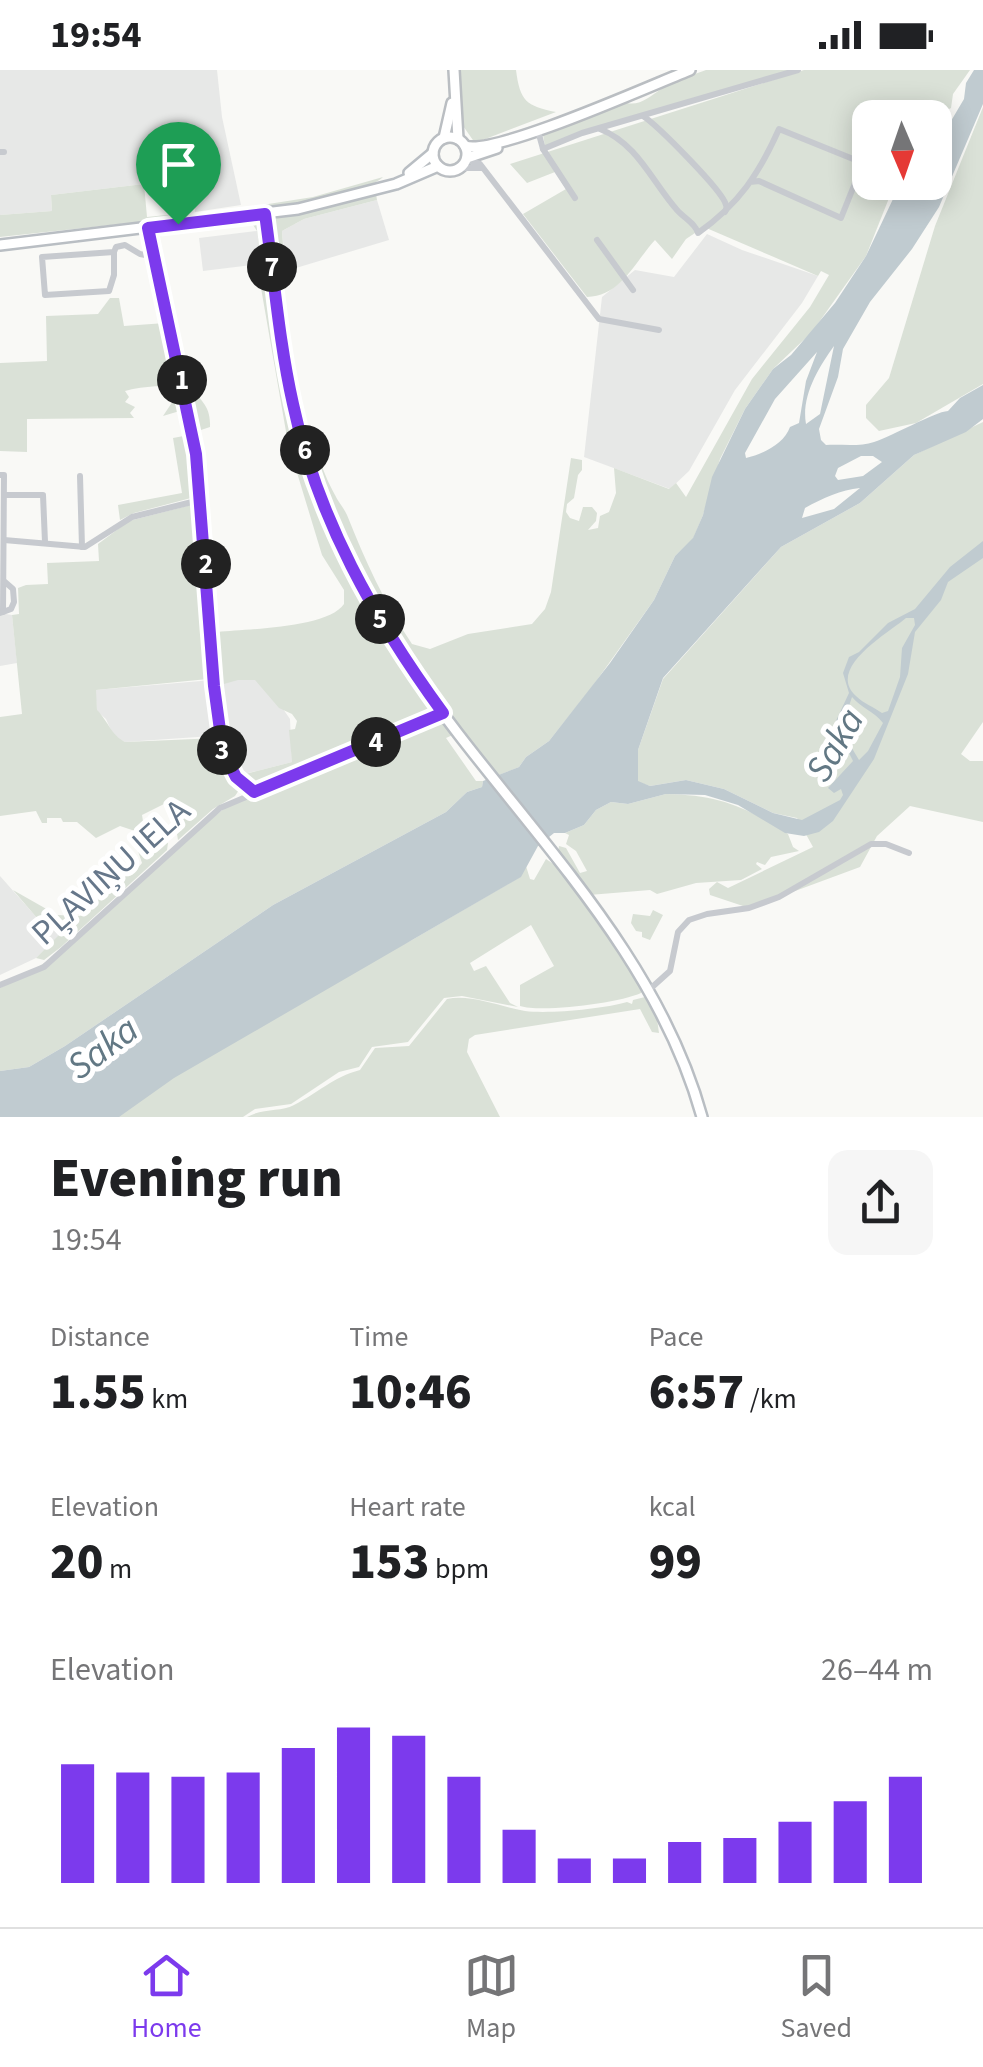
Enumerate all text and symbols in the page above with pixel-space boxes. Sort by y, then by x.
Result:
text: 19:54 [50,8,142,62]
north arrow [852,100,952,200]
map controls [852,100,952,200]
pin [136,122,221,225]
icon: arrive [151,137,206,192]
pin: 7 [247,242,297,292]
text: 7 [265,247,279,287]
pin: 1 [157,355,207,405]
text: 1 [175,360,189,400]
pin: 6 [280,425,330,475]
text: 6 [298,430,312,470]
pin: 2 [181,539,231,589]
text: 2 [199,544,213,584]
pin: 5 [355,594,405,644]
text: 5 [373,599,387,639]
water label: Saka [792,698,878,792]
pin: 4 [351,717,401,767]
text: 4 [369,722,383,762]
pin: 3 [197,725,247,775]
text: 3 [215,730,229,770]
street label: PĻAVIŅU IELA [20,787,202,957]
water label: Saka [56,1003,150,1093]
text: Evening run [50,1140,343,1218]
button: share [828,1150,933,1255]
text: 19:54 [50,1217,122,1263]
text: Distance [50,1317,150,1357]
text: Time [349,1317,408,1357]
text: Pace [649,1317,704,1357]
text: 1.55 [50,1357,146,1428]
text: 10:46 [349,1357,472,1428]
text: 6:57 [649,1357,744,1428]
text: km [146,1379,188,1419]
text: /km [744,1379,797,1419]
text: Elevation [50,1487,159,1527]
text: Heart rate [349,1487,466,1527]
text: kcal [649,1487,696,1527]
text: 20 [50,1527,103,1598]
text: 153 [349,1527,429,1598]
text: 99 [649,1527,702,1598]
text: m [103,1549,132,1589]
text: bpm [429,1549,489,1589]
text: Elevation [50,1647,175,1693]
text: 26–44 m [821,1647,933,1693]
tab: Home [131,1948,202,2048]
tab: Map [464,1948,519,2048]
tab: Saved [781,1948,852,2048]

